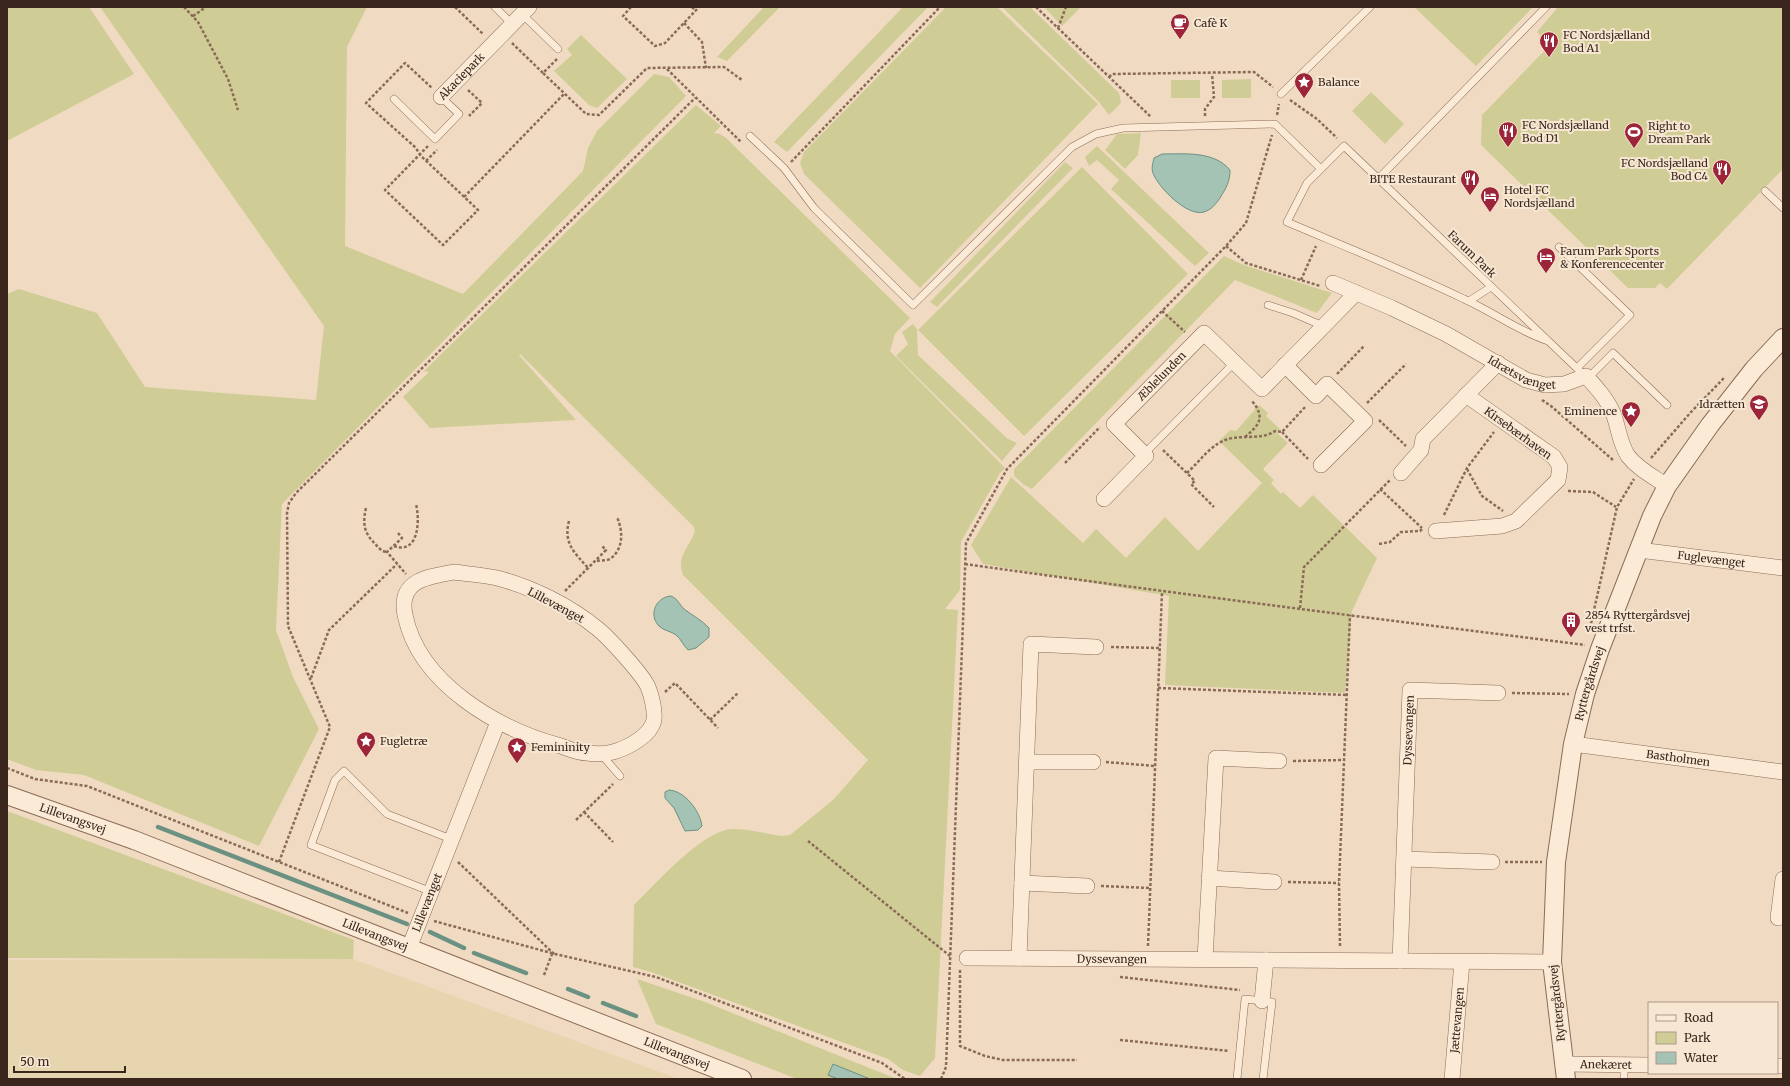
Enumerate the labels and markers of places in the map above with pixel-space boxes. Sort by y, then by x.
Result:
cafe icon: Cafè K [1169,12,1191,40]
place label: Cafè K [1194,16,1228,30]
place label: FC Nordsjælland Bod A1 [1563,28,1650,55]
restaurant icon: FC Nordsjælland Bod A1 [1538,30,1560,58]
place icon: Balance [1293,71,1315,99]
place label: Balance [1318,75,1360,89]
place label: FC Nordsjælland Bod D1 [1522,118,1609,145]
place label: Right to Dream Park [1648,119,1711,146]
restaurant icon: FC Nordsjælland Bod D1 [1497,120,1519,148]
sports icon: Right to Dream Park [1623,121,1645,149]
place label: FC Nordsjælland Bod C4 [1621,156,1708,183]
restaurant icon: FC Nordsjælland Bod C4 [1711,158,1733,186]
restaurant icon: BITE Restaurant [1459,168,1481,196]
place label: BITE Restaurant [1370,172,1457,186]
place label: Hotel FC Nordsjælland [1504,183,1575,210]
hotel icon: Hotel FC Nordsjælland [1479,185,1501,213]
place label: Farum Park Sports & Konferencecenter [1560,244,1664,271]
hotel icon: Farum Park Sports & Konferencecenter [1535,246,1557,274]
school or university icon: Idrætten [1748,393,1770,421]
place label: Idrætten [1699,397,1746,411]
place icon: Eminence [1620,400,1642,428]
place label: Eminence [1564,404,1617,418]
place label: 2854 Ryttergårdsvej vest trfst. [1584,608,1690,635]
building icon: 2854 Ryttergårdsvej vest trfst. [1560,610,1582,638]
place icon: Fugletræ [355,730,377,758]
place label: Fugletræ [380,734,428,748]
place icon: Femininity [506,736,528,764]
place label: Femininity [531,740,590,754]

